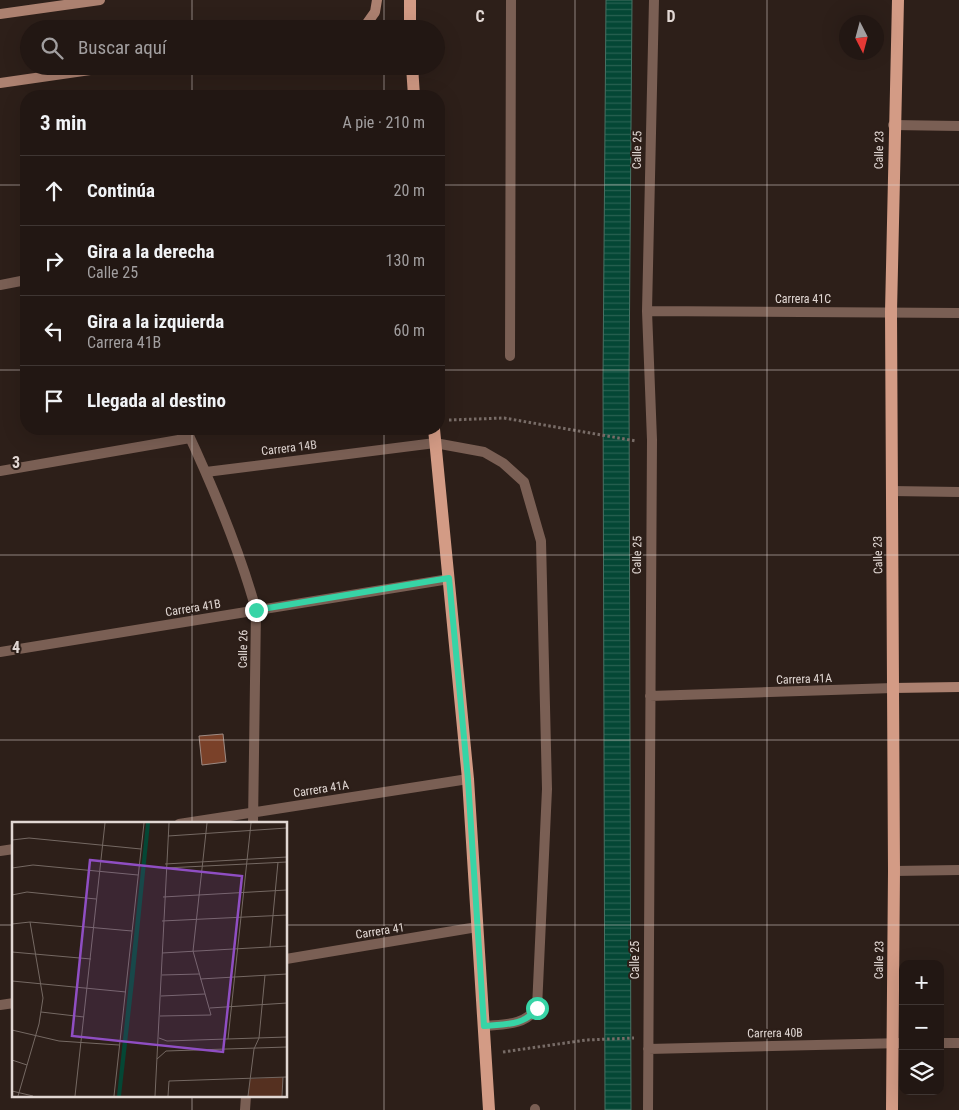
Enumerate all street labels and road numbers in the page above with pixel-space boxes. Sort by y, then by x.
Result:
street label: Calle 25 [630,131,644,169]
street label: Calle 23 [872,131,886,169]
street label: Carrera 41C [775,292,831,306]
street label: Carrera 14B [261,438,317,458]
street label: Calle 25 [630,536,644,574]
street label: Calle 23 [871,536,885,574]
street label: Carrera 41B [164,597,222,619]
street label: Calle 26 [236,630,250,668]
street label: Carrera 41A [776,671,832,687]
street label: Carrera 41A [292,778,350,800]
street label: Carrera 41 [355,920,405,942]
street label: Calle 25 [628,941,642,979]
street label: Calle 23 [872,941,886,979]
street label: Carrera 40B [747,1026,803,1040]

